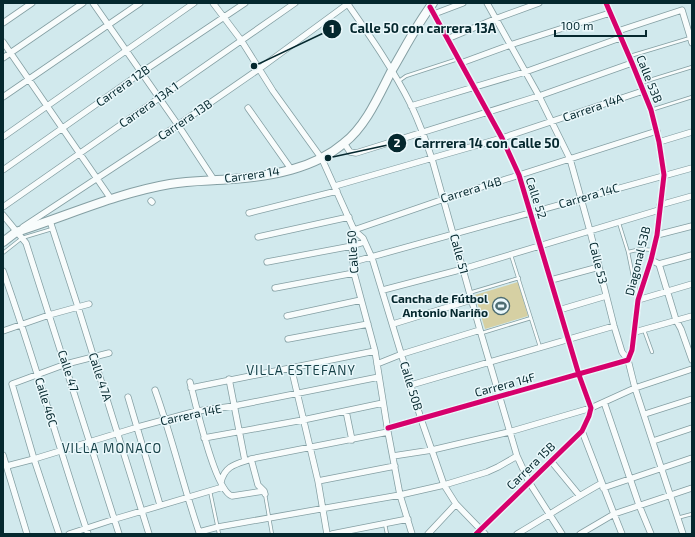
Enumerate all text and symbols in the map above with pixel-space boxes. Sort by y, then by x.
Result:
scale bar [555,12,646,38]
callout: Calle 50 con carrera 13A [322,16,504,41]
text: 100 m [561,18,593,32]
text: Calle 50 con carrera 13A [350,20,497,36]
text: 1 [329,21,335,35]
street label: Calle 53B [634,53,666,105]
street label: Carrera 12B [93,62,152,109]
street label: Carrera 13A 1 [116,79,181,130]
street label: Carrera 14A [561,90,625,124]
street label: Carrera 13B [155,96,214,142]
callout: Carrrera 14 con Calle 50 [387,131,568,156]
text: 2 [394,135,401,149]
text: Carrrera 14 con Calle 50 [414,135,560,151]
street label: Carrera 14 [223,163,280,185]
street label: Carrera 14B [439,173,503,205]
street label: Calle 52 [524,175,550,220]
street label: Carrera 14C [557,180,621,210]
street label: Diagonal 53B [622,225,652,297]
street label: Calle 50 [344,230,360,274]
street label: Calle 51 [448,232,472,275]
street label: Calle 53 [587,240,611,285]
place label: Cancha de Fútbol Antonio Nariño [391,291,488,319]
sports icon: Cancha de Fútbol Antonio Nariño [491,296,511,316]
street label: Calle 47 [56,348,82,393]
street label: Calle 47A [87,351,116,403]
street label: Calle 50B [398,359,426,412]
district label: VILLA ESTEFANY [246,362,356,378]
street label: Carrera 14F [473,369,537,399]
street label: Calle 46C [33,375,61,428]
street label: Carrera 14E [159,401,223,427]
street label: Carrera 15B [503,439,557,492]
district label: VILLA MONACO [62,440,162,456]

